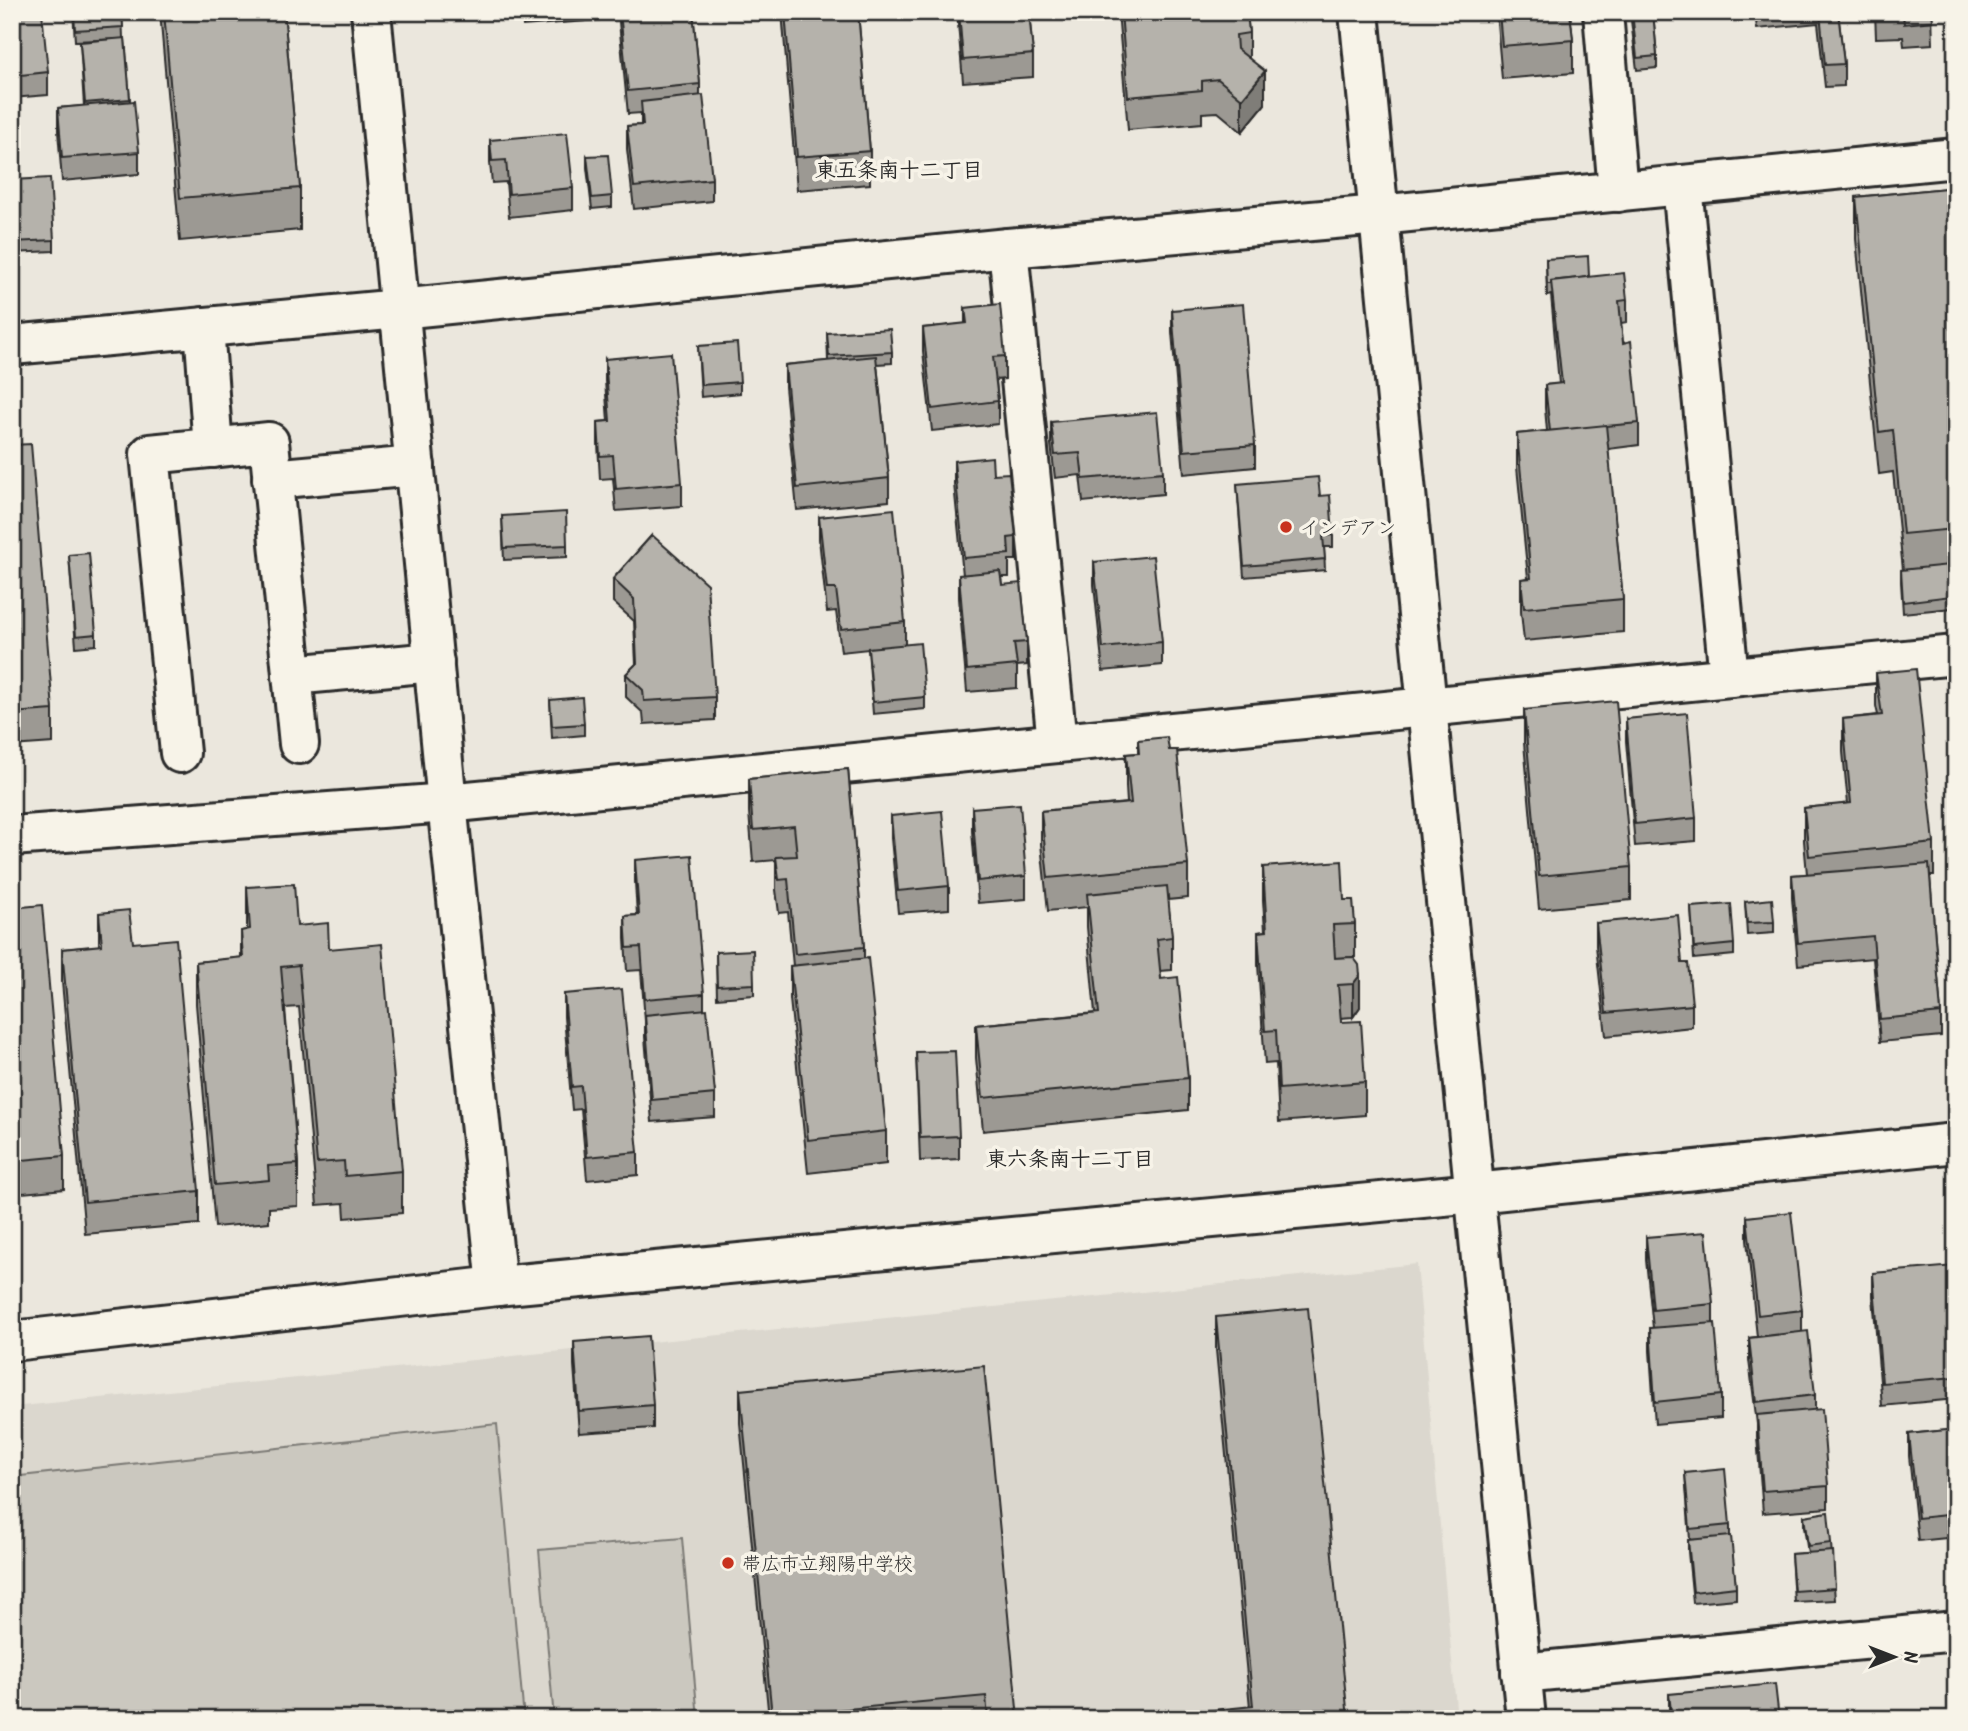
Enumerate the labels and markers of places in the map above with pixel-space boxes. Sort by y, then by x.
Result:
place label: インデアン [1300,514,1396,544]
marker: インデアン [1278,519,1294,535]
place label: 帯広市立翔陽中学校 [742,1550,913,1580]
marker: 帯広市立翔陽中学校 [720,1555,736,1571]

